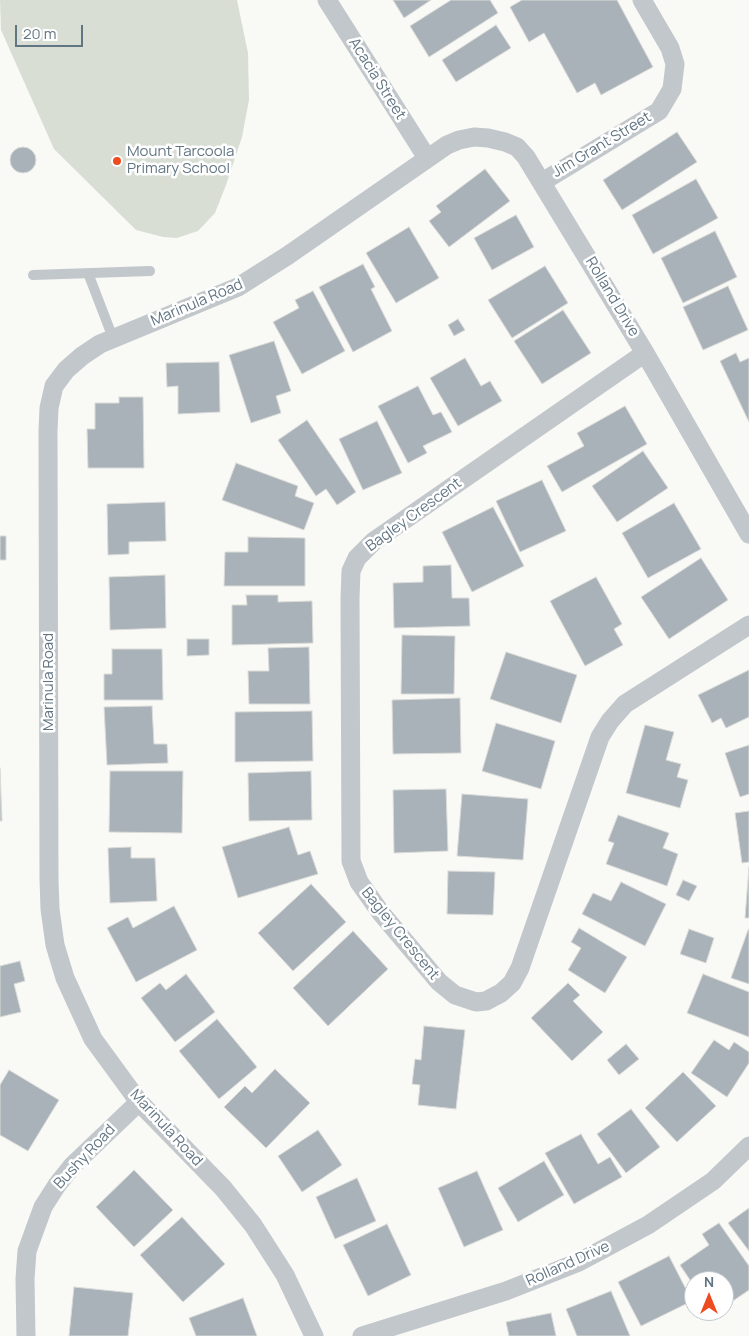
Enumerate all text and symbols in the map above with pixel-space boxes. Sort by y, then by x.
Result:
scale bar [18,15,85,47]
text: 20 m [23,23,56,44]
street label: Acacia Street [345,35,409,123]
street label: Jim Grant Street [549,108,655,182]
place label: Mount Tarcoola Primary School [127,143,234,178]
marker: Mount Tarcoola Primary School [111,155,123,167]
street label: Rolland Drive [581,254,643,340]
street label: Marinula Road [148,276,246,330]
street label: Bagley Crescent [363,474,465,556]
street label: Marinula Road [40,633,58,731]
street label: Bagley Crescent [357,884,443,984]
street label: Marinula Road [126,1086,206,1170]
street label: Bushy Road [51,1121,119,1193]
street label: Rolland Drive [523,1238,613,1290]
north arrow [684,1271,734,1321]
text: N [704,1272,714,1291]

